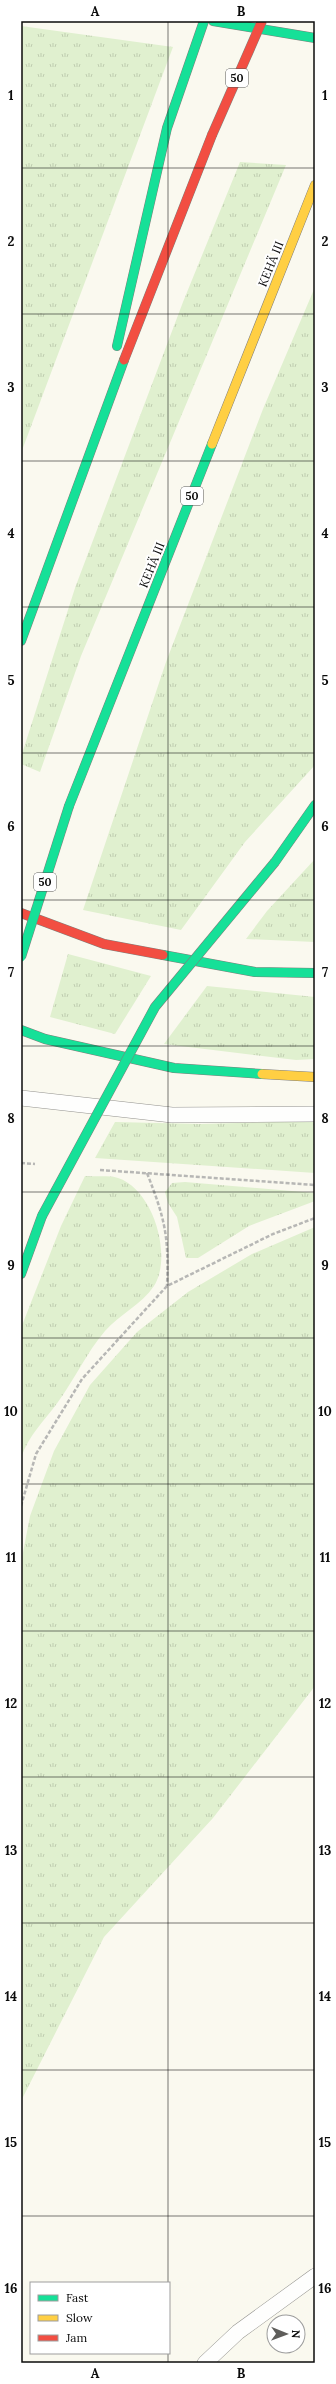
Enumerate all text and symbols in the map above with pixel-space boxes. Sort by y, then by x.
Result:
text: A [91,3,100,20]
text: B [237,3,246,20]
road number: 50 [226,69,248,87]
text: 1 [8,87,14,104]
text: 1 [322,87,328,104]
text: 2 [8,233,15,250]
text: 2 [322,233,329,250]
street label: KEHÄ III [255,239,286,289]
text: 3 [7,379,15,396]
text: 3 [321,379,329,396]
road number: 50 [181,487,203,505]
text: 4 [7,525,15,542]
text: 4 [321,525,329,542]
street label: KEHÄ III [136,540,167,590]
text: 5 [7,672,15,689]
text: 5 [321,672,329,689]
text: 6 [7,818,15,835]
text: 6 [321,818,329,835]
road number: 50 [34,873,56,891]
text: 7 [8,964,14,981]
text: 7 [322,964,328,981]
text: 8 [7,1110,15,1127]
text: 8 [321,1110,329,1127]
text: 9 [7,1257,15,1274]
text: 9 [321,1257,329,1274]
text: 10 [4,1403,18,1420]
text: 10 [318,1403,332,1420]
text: 11 [6,1549,16,1566]
text: 11 [320,1549,330,1566]
text: 12 [5,1695,17,1712]
text: 12 [319,1695,331,1712]
text: 13 [5,1842,17,1859]
text: 13 [319,1842,331,1859]
text: 14 [5,1988,17,2005]
text: 14 [319,1988,331,2005]
text: 15 [5,2134,17,2151]
text: 15 [319,2134,331,2151]
text: 16 [5,2280,17,2297]
text: 16 [319,2280,331,2297]
legend [30,2282,170,2354]
text: Fast [66,2290,89,2305]
text: Slow [66,2310,93,2325]
north arrow [266,2314,306,2354]
text: Jam [65,2330,87,2345]
text: N [289,2330,303,2339]
text: A [91,2365,100,2382]
text: B [237,2365,246,2382]

